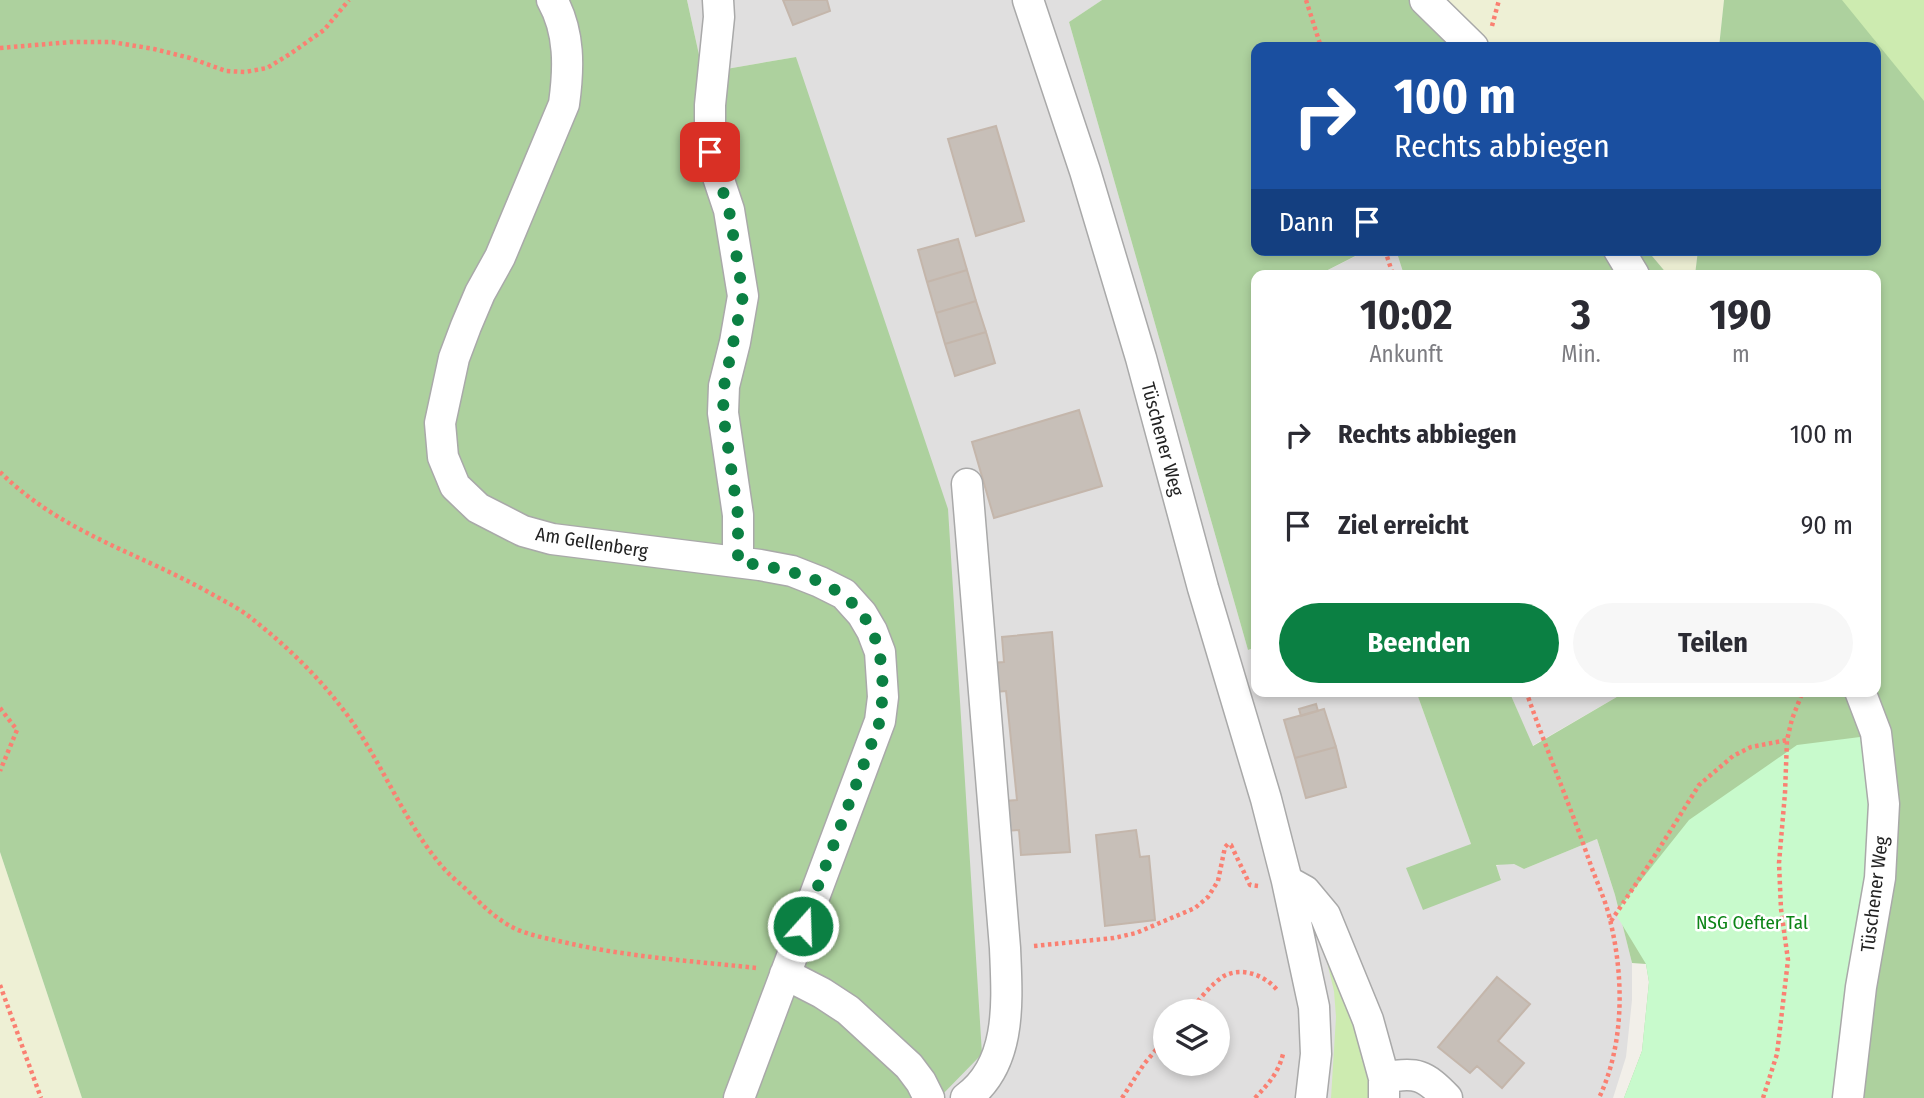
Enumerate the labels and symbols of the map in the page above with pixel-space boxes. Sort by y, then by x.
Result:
pin [680,122,740,182]
street label: Tüschener Weg [1136,380,1189,498]
street label: Am Gellenberg [534,522,650,563]
street label: Tüschener Weg [1856,835,1893,953]
position arrow [766,889,840,963]
park label: NSG Oefter Tal [1696,911,1808,934]

